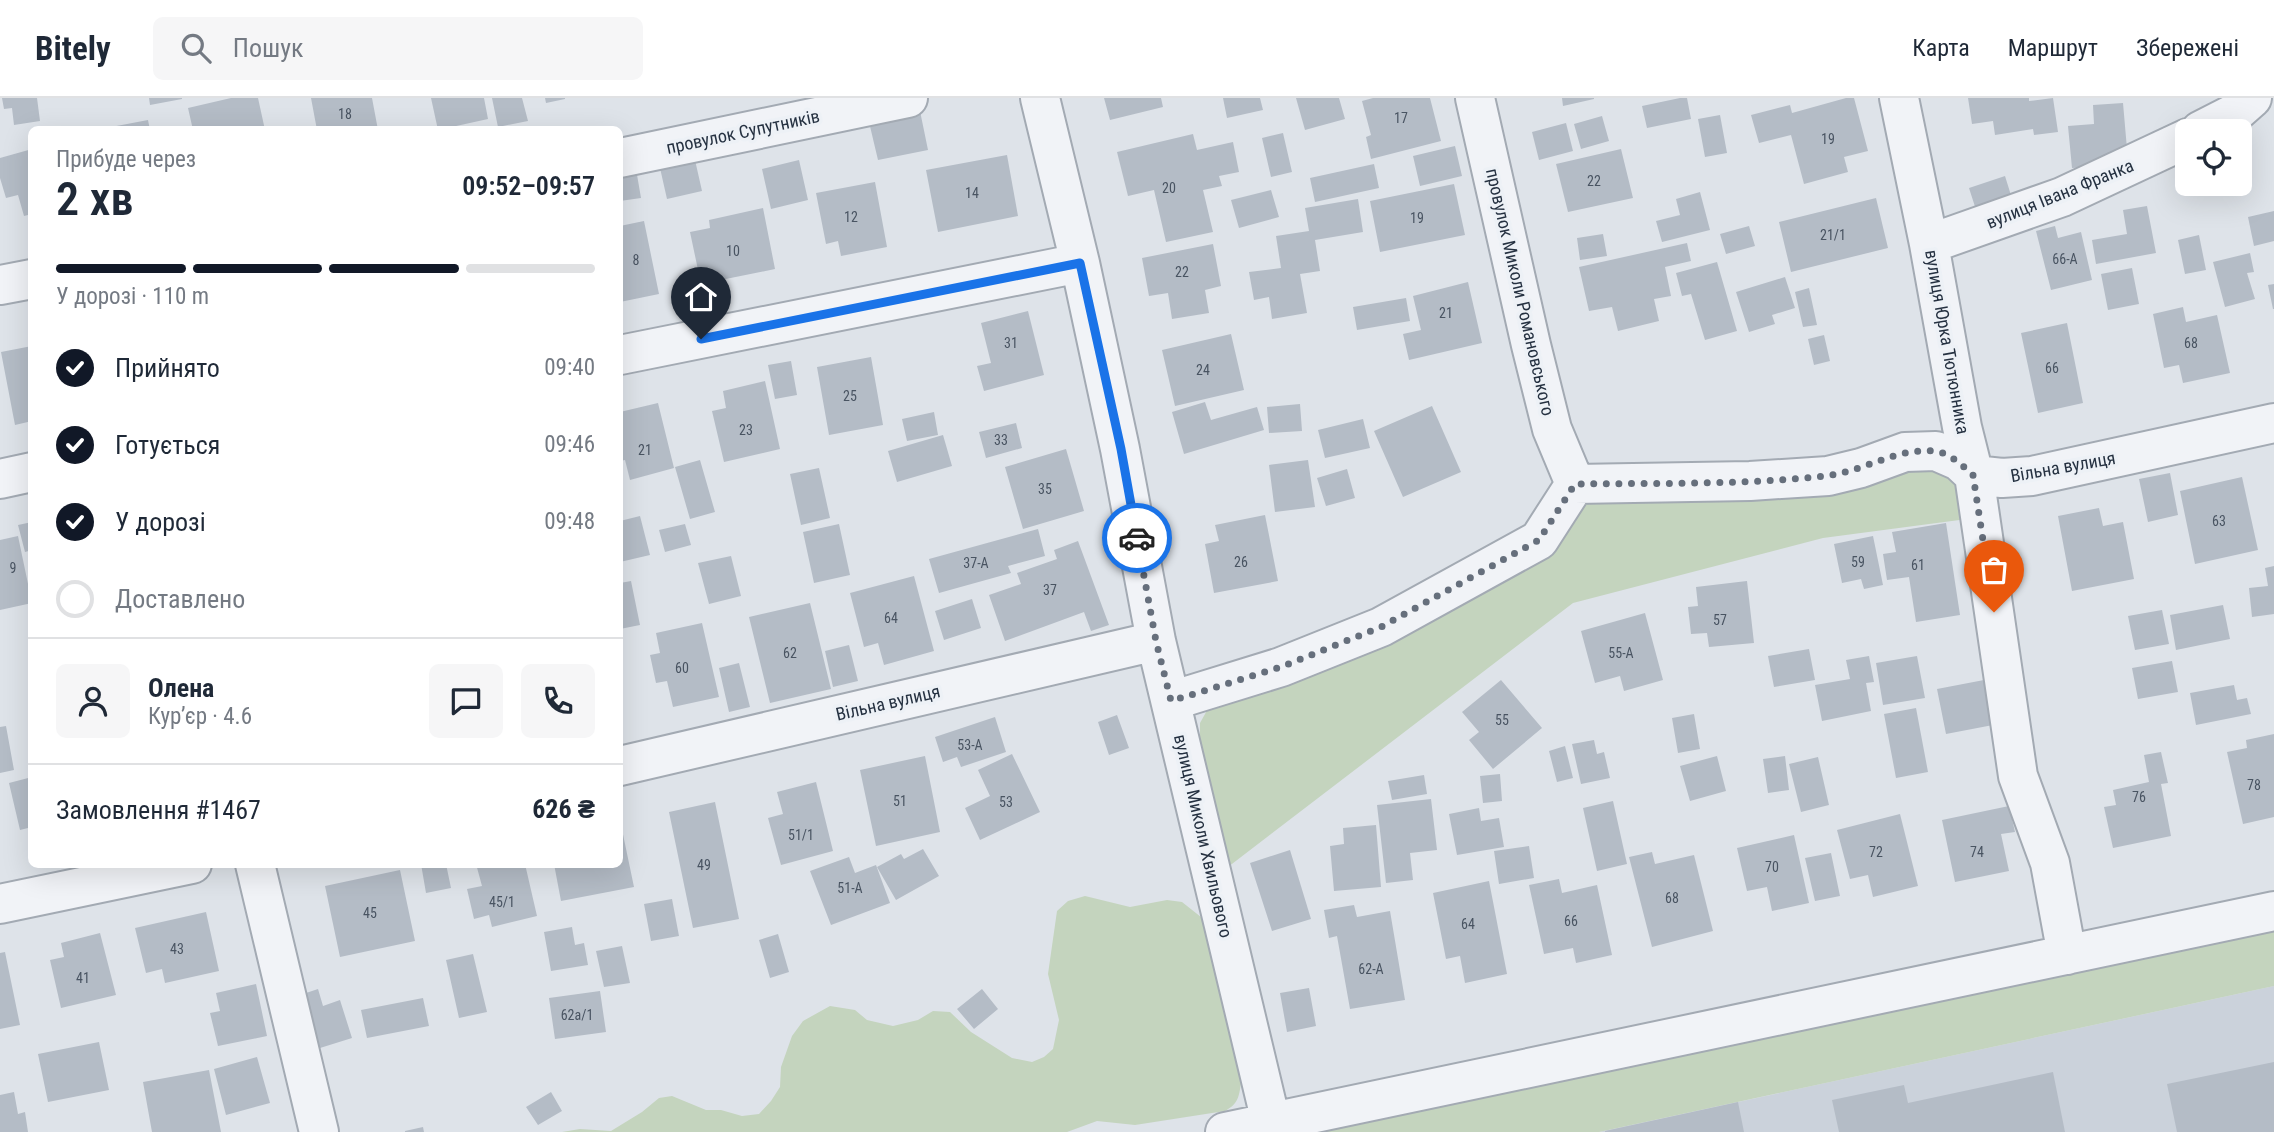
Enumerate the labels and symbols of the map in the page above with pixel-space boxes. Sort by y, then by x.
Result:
street label: провулок Супутників [664,105,822,158]
house number: 18 [338,106,352,122]
house number: 17 [1394,110,1408,126]
house number: 19 [1821,131,1835,147]
street label: вулиця Івана Франка [1983,154,2137,233]
street label: провулок Миколи Романовського [1482,166,1559,418]
house number: 22 [1587,173,1601,189]
house number: 20 [1162,180,1176,196]
house number: 14 [965,185,979,201]
house number: 12 [844,209,858,225]
house number: 19 [1410,210,1424,226]
house number: 21/1 [1820,227,1846,243]
house number: 10 [726,243,740,259]
street label: вулиця Юрка Тютюнника [1921,248,1974,436]
house number: 66-А [2052,251,2078,267]
house number: 8 [633,252,640,268]
house number: 22 [1175,264,1189,280]
pin [671,267,731,339]
house number: 21 [1439,305,1453,321]
house number: 31 [1004,335,1018,351]
house number: 68 [2184,335,2198,351]
house number: 66 [2045,360,2059,376]
house number: 24 [1196,362,1210,378]
house number: 25 [843,388,857,404]
house number: 23 [739,422,753,438]
house number: 33 [994,432,1008,448]
house number: 21 [638,442,652,458]
street label: Вільна вулиця [2009,447,2117,486]
house number: 35 [1038,481,1052,497]
courier [1102,503,1172,573]
house number: 63 [2212,513,2226,529]
pin [1964,540,2024,612]
house number: 26 [1234,554,1248,570]
house number: 59 [1851,554,1865,570]
house number: 37-А [963,555,989,571]
house number: 61 [1911,557,1925,573]
house number: 9 [10,560,16,576]
house number: 37 [1043,582,1057,598]
house number: 64 [884,610,898,626]
house number: 57 [1713,612,1727,628]
house number: 62 [783,645,797,661]
house number: 55-А [1608,645,1634,661]
house number: 60 [675,660,689,676]
street label: Вільна вулиця [834,680,942,725]
house number: 55 [1495,712,1509,728]
street label: вулиця Миколи Хвильового [1170,732,1237,940]
house number: 53-А [957,737,983,753]
house number: 78 [2247,777,2261,793]
house number: 76 [2132,789,2146,805]
house number: 51 [893,793,907,809]
house number: 53 [999,794,1013,810]
house number: 51/1 [788,827,814,843]
house number: 72 [1869,844,1883,860]
house number: 74 [1970,844,1984,860]
house number: 49 [697,857,711,873]
house number: 70 [1765,859,1779,875]
house number: 51-А [837,880,863,896]
house number: 68 [1665,890,1679,906]
house number: 45/1 [489,894,515,910]
house number: 45 [363,905,377,921]
house number: 66 [1564,913,1578,929]
house number: 64 [1461,916,1475,932]
house number: 43 [170,941,184,957]
house number: 62-А [1358,961,1384,977]
house number: 41 [76,970,90,986]
house number: 62а/1 [561,1007,593,1023]

